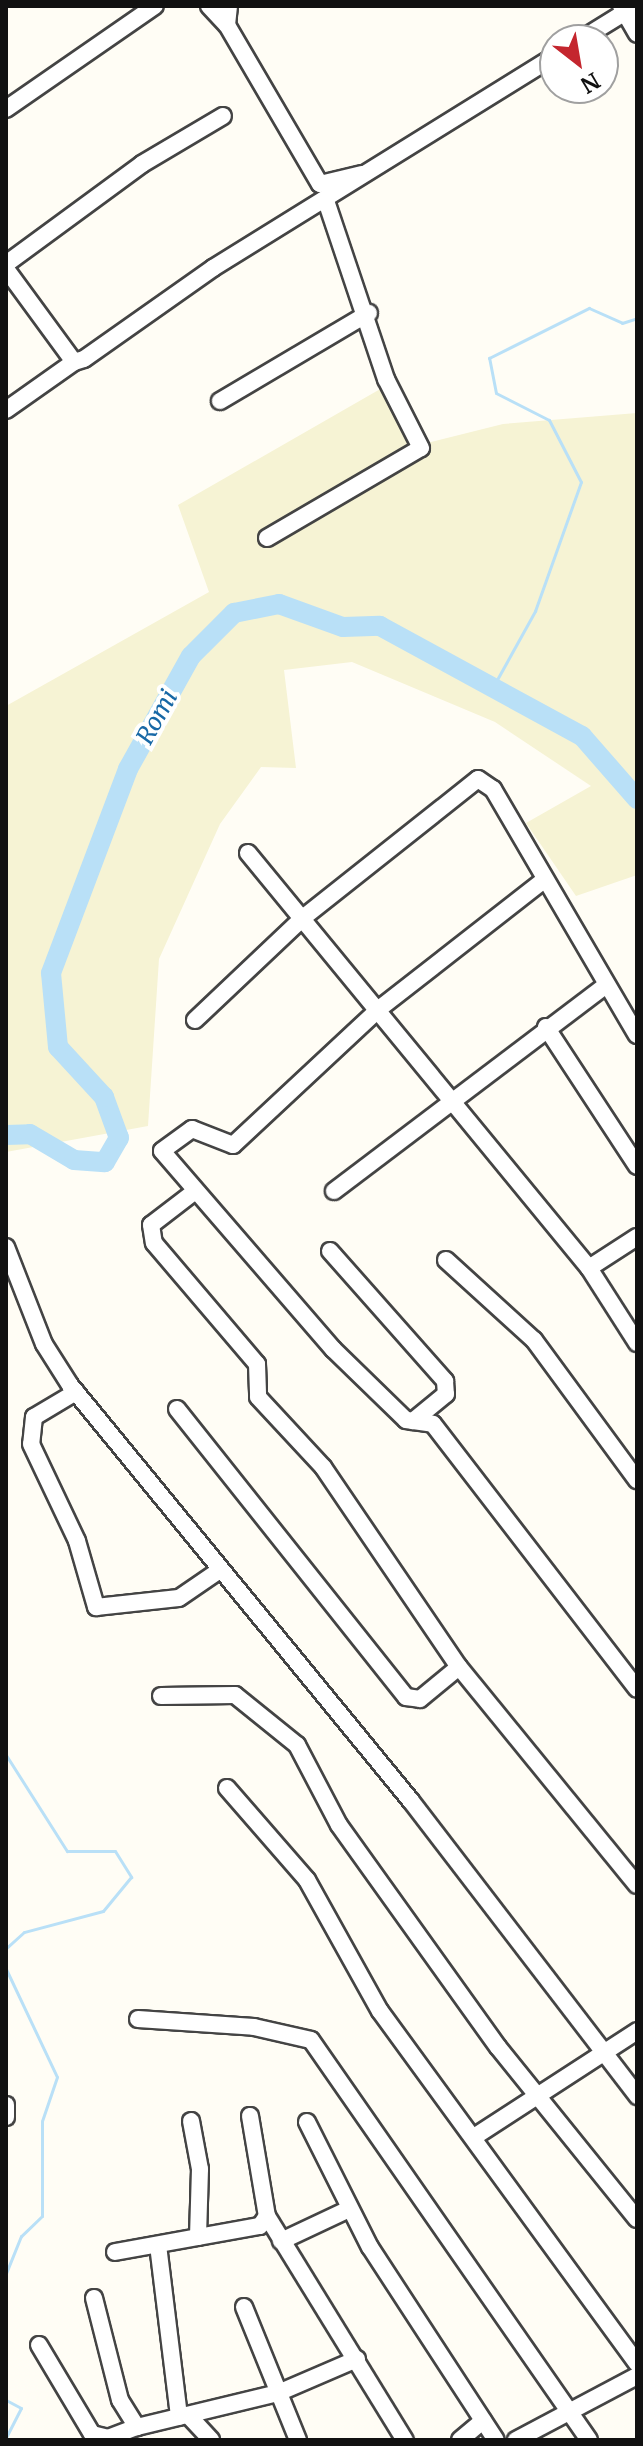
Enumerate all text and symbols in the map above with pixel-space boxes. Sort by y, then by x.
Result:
north arrow [539,24,619,104]
text: N [576,66,605,99]
water label: Romi [130,685,184,749]

